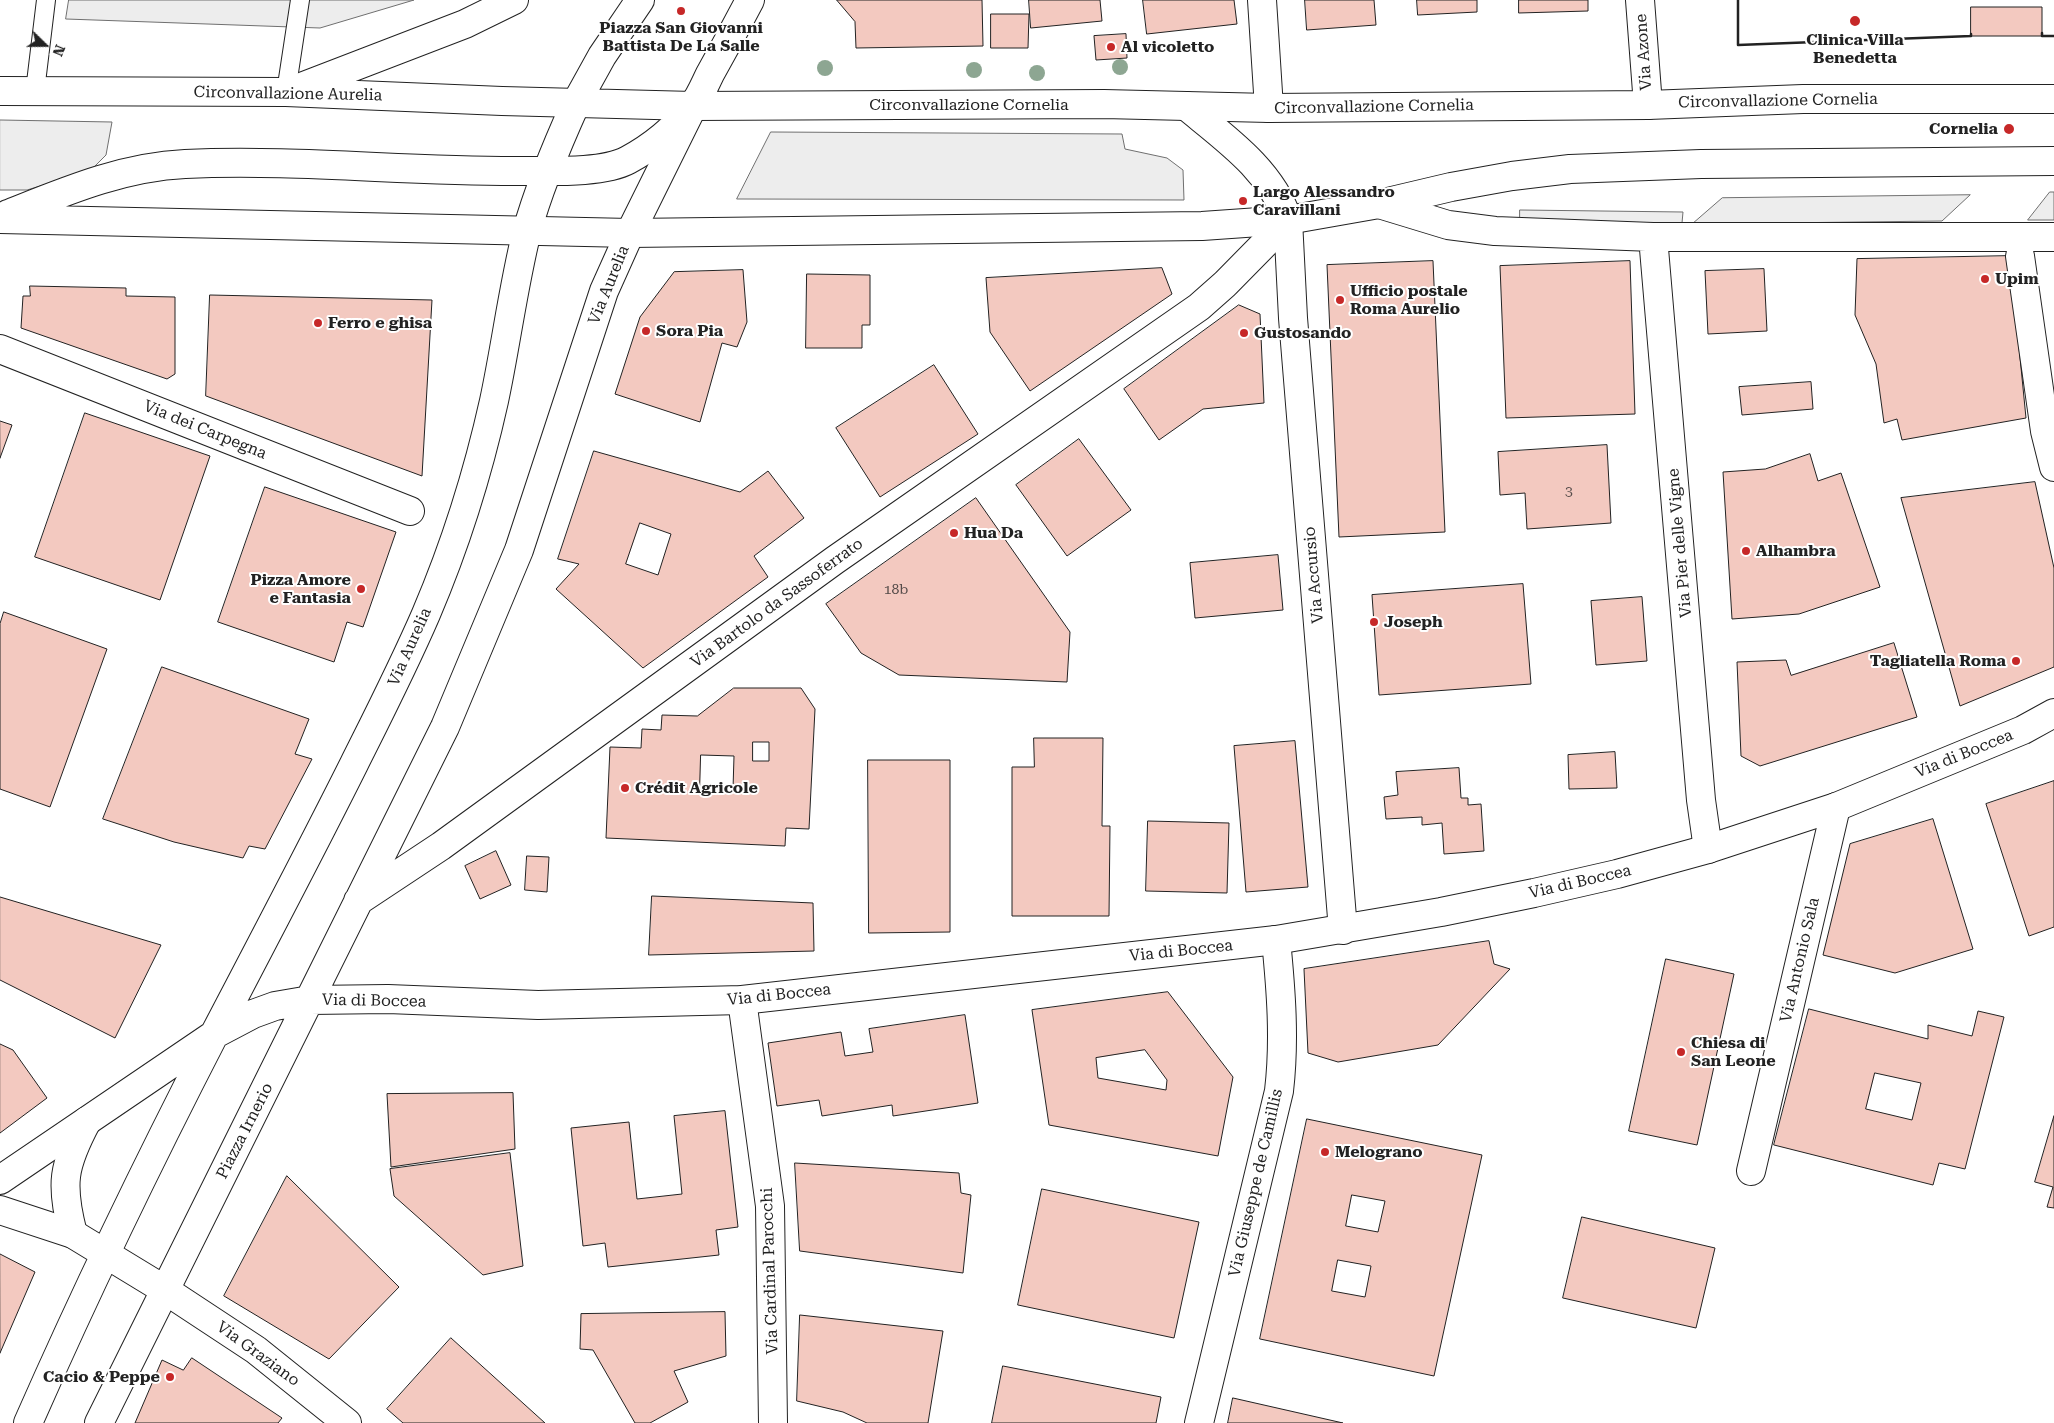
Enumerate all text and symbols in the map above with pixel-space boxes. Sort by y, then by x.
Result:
marker: Piazza San Giovanni Battista De La Salle [675,5,687,17]
street label: Via Azone [1632,13,1656,91]
marker: Clinica Villa Benedetta [1848,14,1862,28]
place label: Piazza San Giovanni Battista De La Salle [599,18,763,56]
north arrow [20,20,70,70]
place label: Clinica Villa Benedetta [1806,30,1904,68]
place label: Al vicoletto [1121,37,1214,57]
marker: Al vicoletto [1105,41,1117,53]
text: N [49,43,68,59]
street label: Circonvallazione Aurelia [194,83,382,105]
street label: Circonvallazione Cornelia [1678,90,1878,112]
street label: Circonvallazione Cornelia [869,95,1069,115]
street label: Circonvallazione Cornelia [1274,96,1474,118]
place label: Cornelia [1929,119,1998,139]
marker: Cornelia [2002,122,2016,136]
place label: Largo Alessandro Caravillani [1253,182,1395,220]
marker: Largo Alessandro Caravillani [1237,195,1249,207]
street label: Via Aurelia [584,243,634,327]
place label: Upim [1995,269,2039,289]
marker: Upim [1979,273,1991,285]
place label: Ufficio postale Roma Aurelio [1350,281,1468,319]
marker: Ufficio postale Roma Aurelio [1334,294,1346,306]
place label: Ferro e ghisa [328,313,432,333]
marker: Ferro e ghisa [312,317,324,329]
place label: Sora Pia [656,321,723,341]
place label: Gustosando [1254,323,1351,343]
marker: Sora Pia [640,325,652,337]
marker: Gustosando [1238,327,1250,339]
street label: Via dei Carpegna [141,397,269,463]
street label: Via Pier delle Vigne [1664,467,1696,619]
house number: 3 [1565,484,1573,500]
place label: Hua Da [964,523,1023,543]
street label: Via Accursio [1300,526,1328,624]
marker: Hua Da [948,527,960,539]
street label: Via Bartolo da Sassoferrato [687,534,867,672]
place label: Alhambra [1756,541,1836,561]
marker: Alhambra [1740,545,1752,557]
place label: Pizza Amore e Fantasia [251,570,351,608]
house number: 18b [884,582,908,598]
marker: Pizza Amore e Fantasia [355,583,367,595]
street label: Via Aurelia [384,605,436,689]
place label: Joseph [1384,612,1443,632]
marker: Joseph [1368,616,1380,628]
place label: Tagliatella Roma [1870,651,2006,671]
marker: Tagliatella Roma [2010,655,2022,667]
street label: Via di Boccea [1912,726,2016,782]
place label: Crédit Agricole [635,778,758,798]
marker: Crédit Agricole [619,782,631,794]
street label: Via di Boccea [1527,861,1633,903]
street label: Via Antonio Sala [1776,896,1824,1024]
street label: Via di Boccea [1128,936,1234,966]
street label: Via di Boccea [726,980,832,1010]
street label: Via di Boccea [322,990,426,1012]
place label: Chiesa di San Leone [1691,1033,1776,1071]
marker: Chiesa di San Leone [1675,1046,1687,1058]
street label: Piazza Irnerio [213,1080,277,1182]
street label: Via Giuseppe de Camillis [1225,1087,1287,1279]
place label: Melograno [1335,1142,1423,1162]
marker: Melograno [1319,1146,1331,1158]
street label: Via Cardinal Parocchi [757,1187,783,1355]
street label: Via Graziano [213,1317,303,1391]
place label: Cacio & Peppe [43,1367,160,1387]
marker: Cacio & Peppe [164,1371,176,1383]

